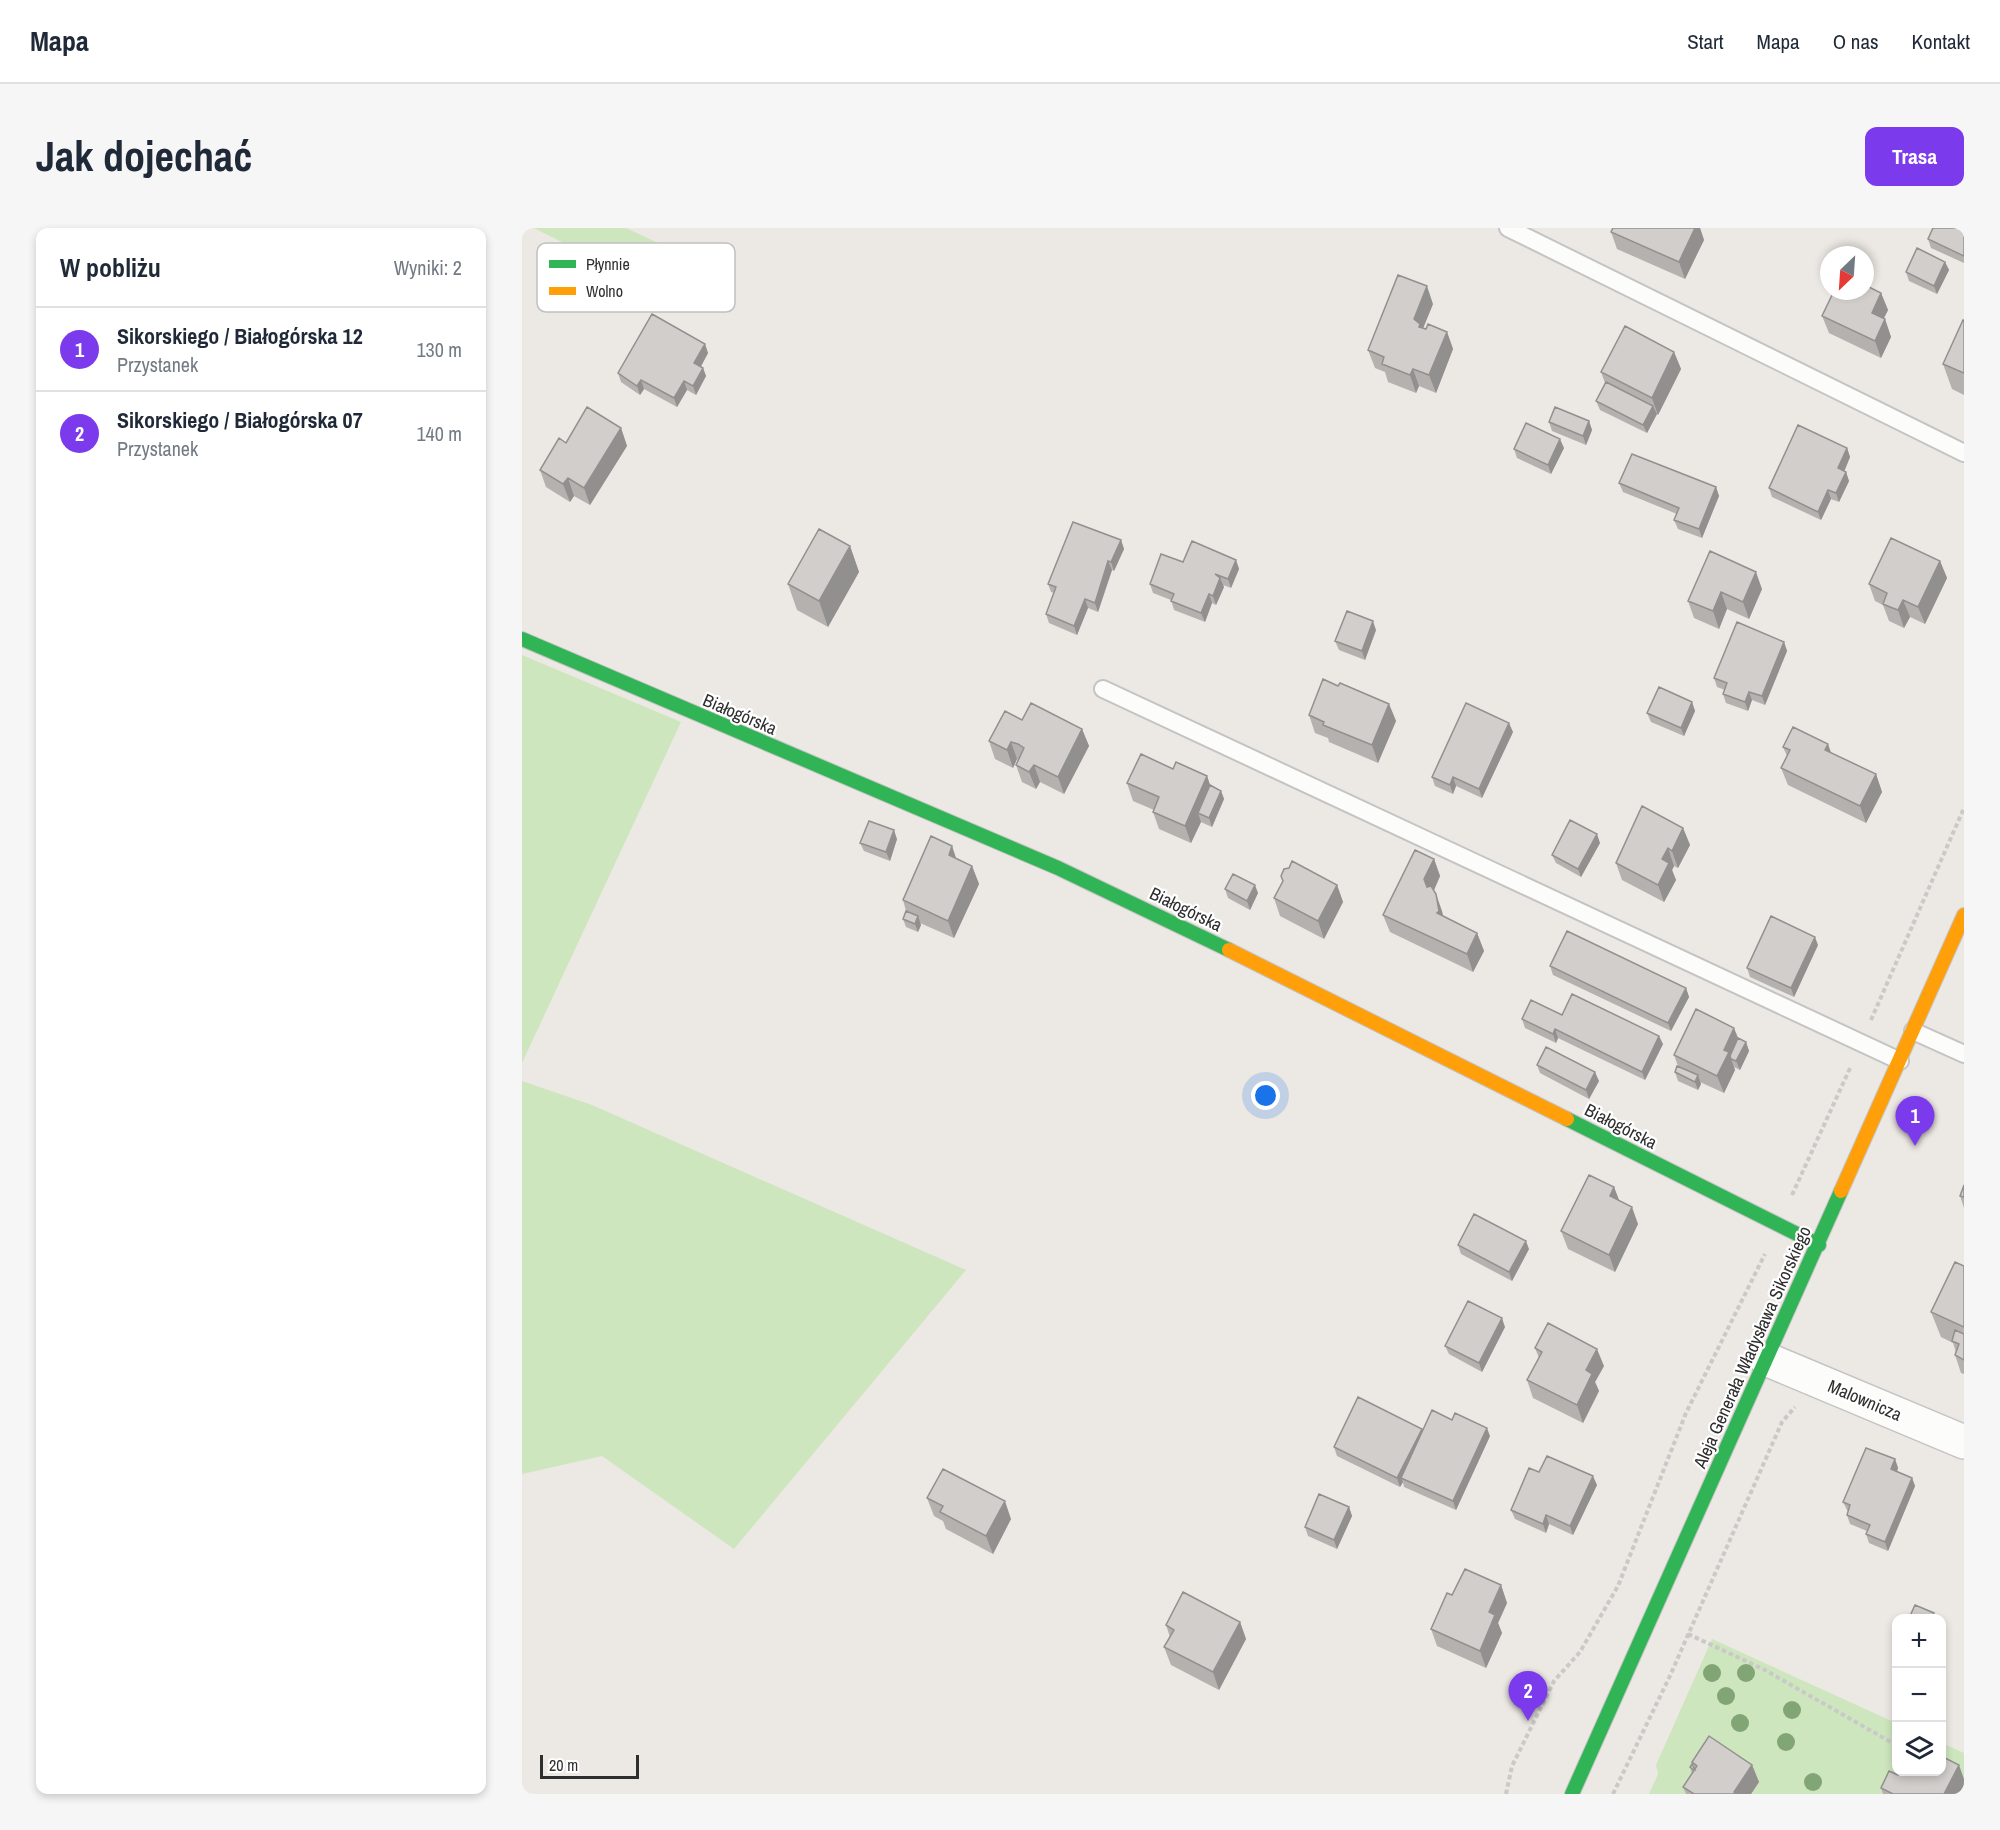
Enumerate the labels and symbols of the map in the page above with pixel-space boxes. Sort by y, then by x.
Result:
legend [537,243,735,312]
north arrow [1820,246,1874,300]
text: Płynnie [586,253,630,275]
text: Wolno [586,280,623,302]
street label: Białogórska [699,687,781,741]
street label: Białogórska [1145,881,1227,937]
your location [1251,1081,1280,1110]
pin: 1 [1896,1096,1934,1146]
street label: Białogórska [1581,1097,1661,1155]
street label: Aleja Generała Władysława Sikorskiego [1687,1222,1817,1473]
street label: Malownicza [1824,1373,1906,1427]
pin: 2 [1508,1672,1548,1721]
scale bar [540,1752,639,1780]

